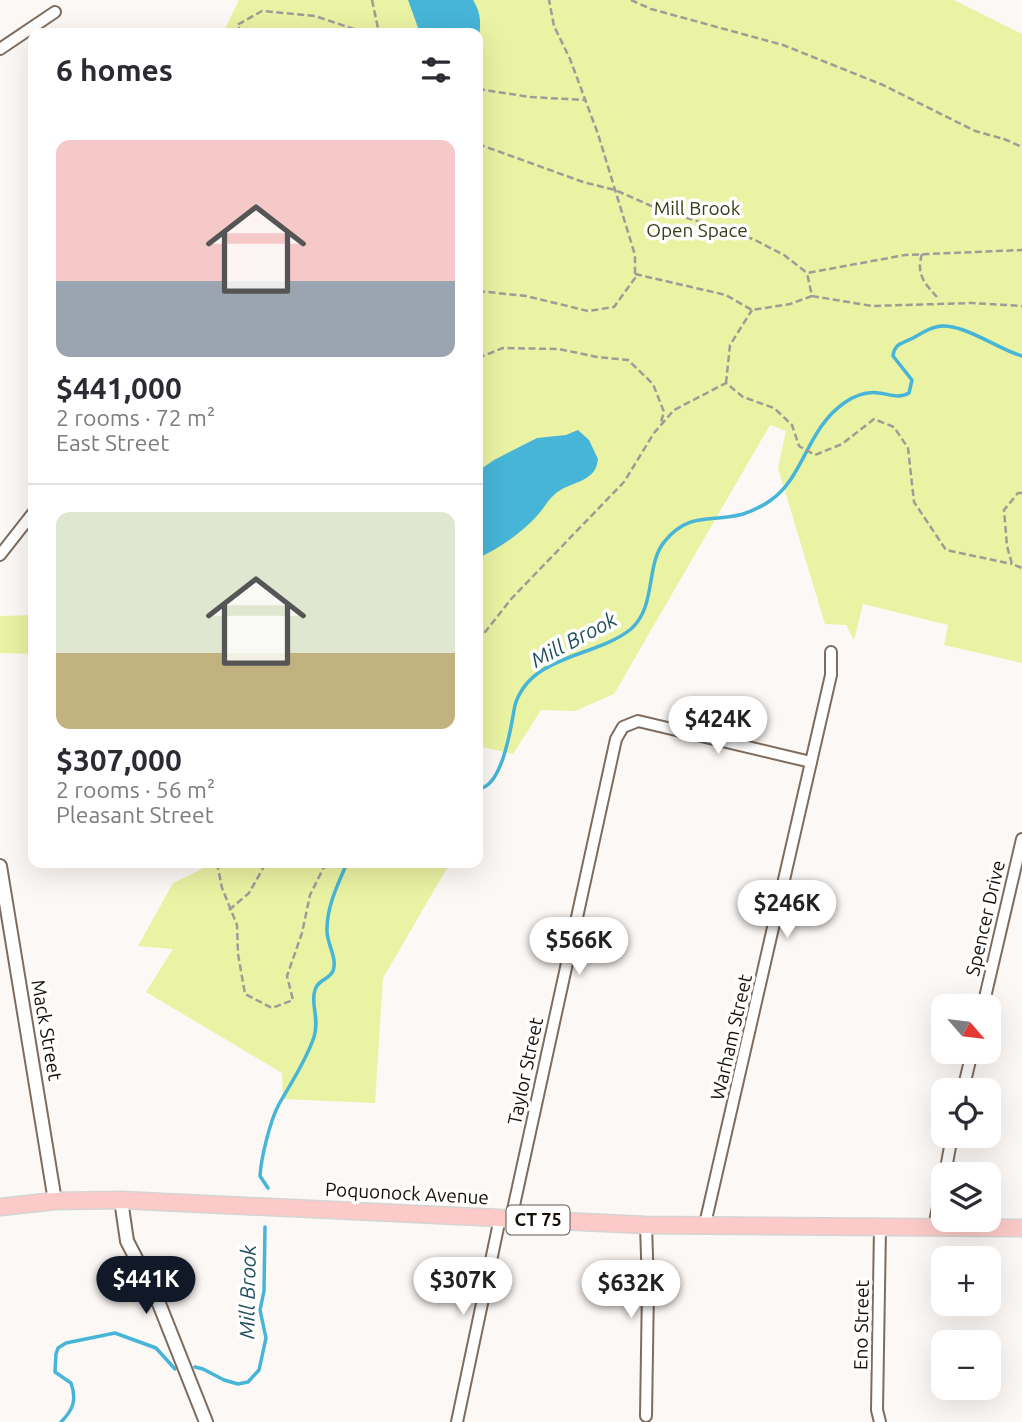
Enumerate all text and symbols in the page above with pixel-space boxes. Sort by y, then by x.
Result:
icon: filters [417,51,455,89]
text: 6 homes [56,53,173,87]
icon: home [193,186,319,312]
park label: Mill Brook Open Space [646,197,748,241]
text: $441,000 [56,371,182,405]
text: 2 rooms · 72 m² [56,405,215,430]
text: East Street [56,430,169,455]
icon: home [193,558,319,684]
water label: Mill Brook [526,606,621,672]
pin: $424K [669,696,767,756]
text: $424K [684,706,752,731]
text: $307,000 [56,743,182,777]
text: 2 rooms · 56 m² [56,777,215,802]
text: Pleasant Street [56,802,214,827]
street label: Spencer Drive [961,858,1009,978]
pin: $246K [738,880,836,940]
text: $246K [753,890,821,915]
pin: $566K [530,918,628,977]
text: $566K [545,927,613,952]
street label: Warham Street [706,971,756,1102]
street label: Mack Street [27,978,67,1083]
north arrow [931,994,1001,1064]
map controls [931,994,1001,1400]
street label: Taylor Street [503,1015,547,1127]
button: locate [931,1078,1001,1148]
button: layers [931,1162,1001,1232]
street label: Poquonock Avenue [324,1178,490,1208]
road number: CT 75 [506,1205,570,1234]
water label: Mill Brook [234,1244,260,1339]
button: + [931,1246,1001,1316]
pin: $441K [97,1256,195,1316]
pin: $307K [414,1258,512,1317]
pin: $632K [582,1260,680,1320]
text: $441K [112,1266,180,1291]
text: $307K [429,1267,497,1292]
text: $632K [597,1270,665,1295]
street label: Eno Street [849,1279,873,1370]
button: − [931,1330,1001,1400]

